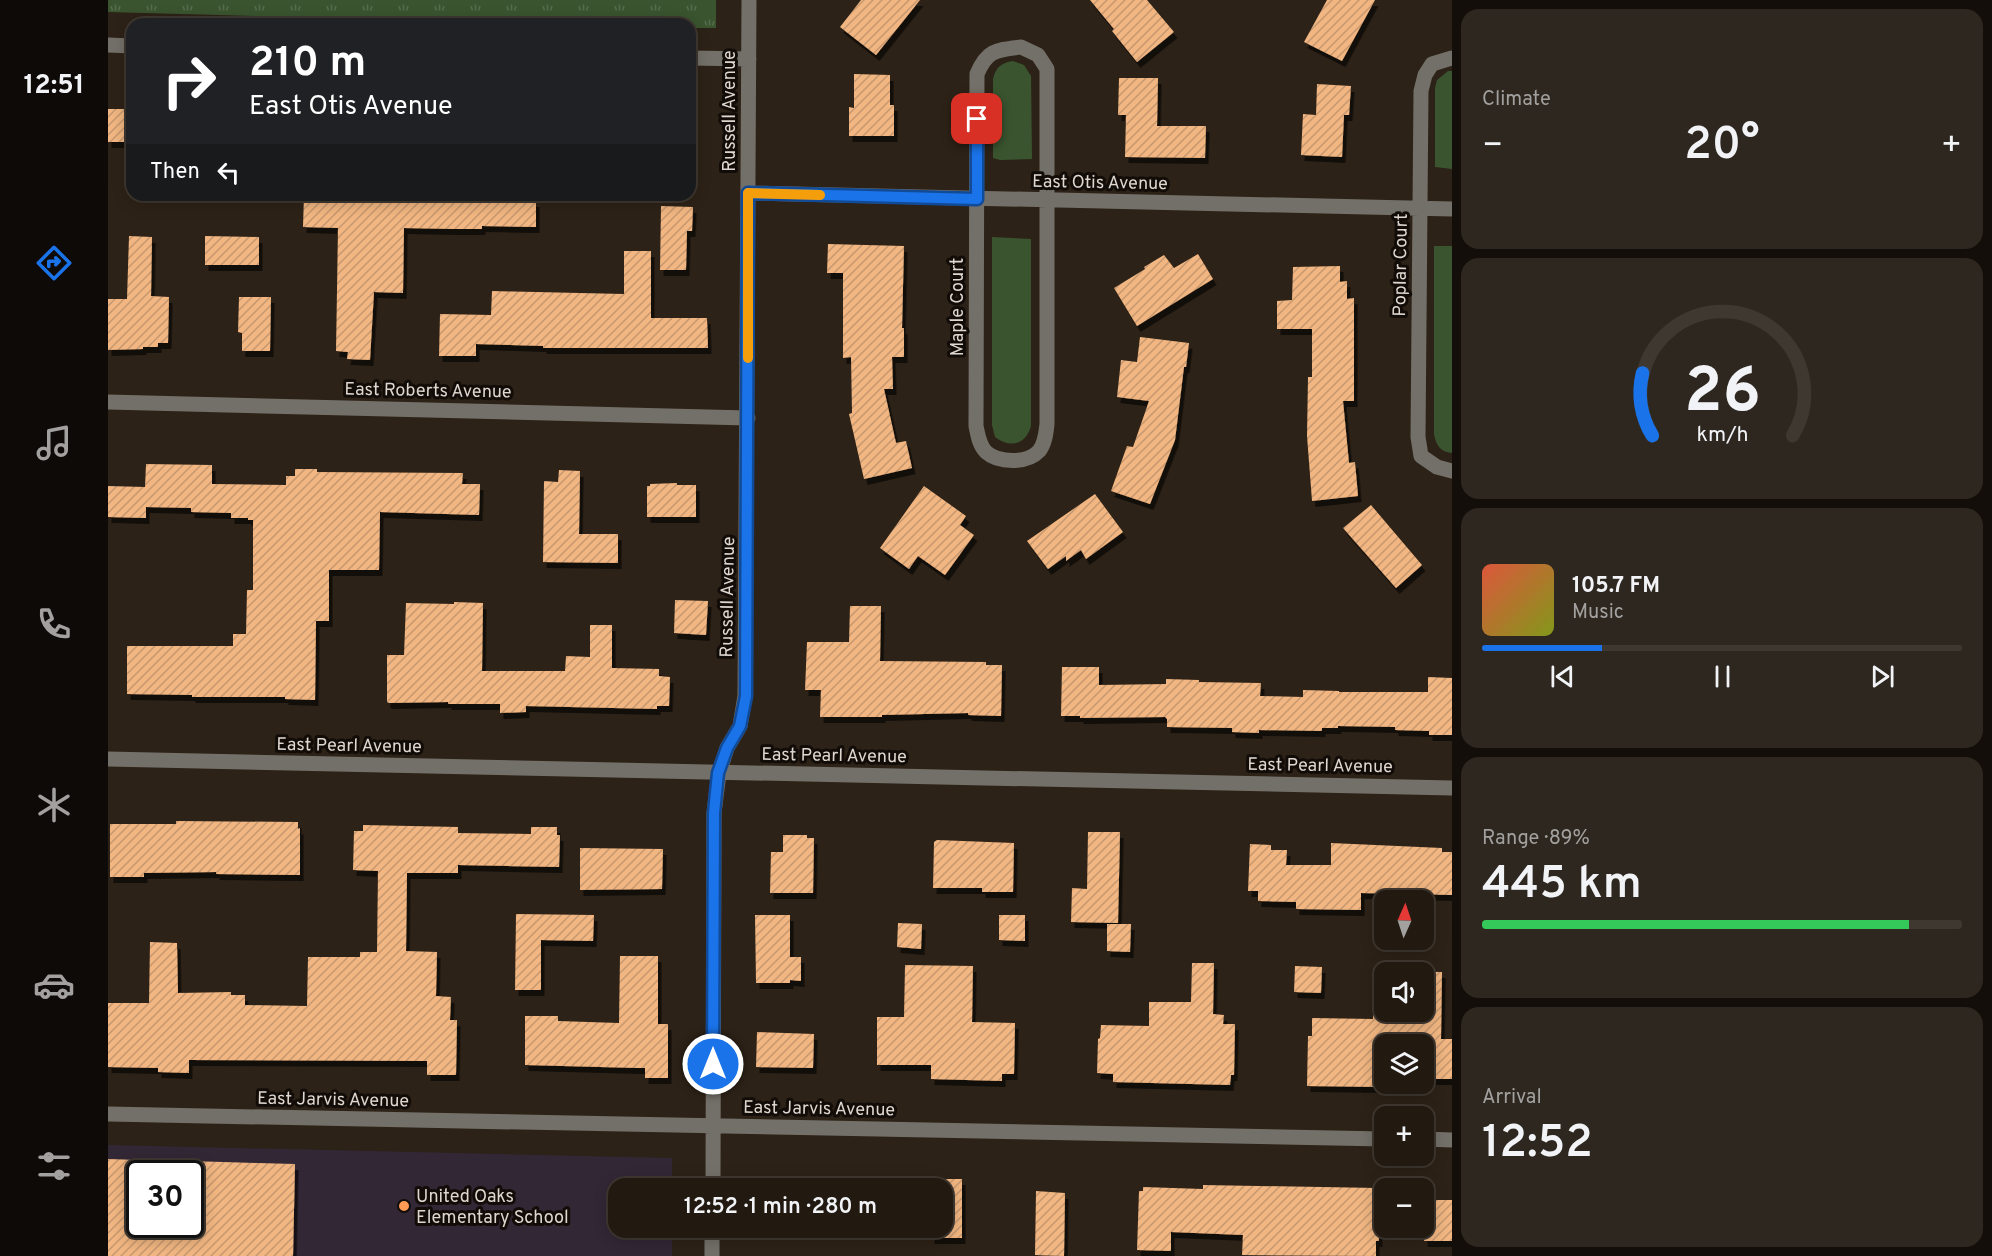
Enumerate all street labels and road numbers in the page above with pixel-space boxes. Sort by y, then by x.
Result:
street label: Russell Avenue [719,50,742,172]
street label: East Otis Avenue [1032,171,1168,196]
street label: Poplar Court [1389,213,1414,317]
street label: Maple Court [947,258,970,356]
street label: East Roberts Avenue [344,379,512,404]
street label: Russell Avenue [716,536,741,658]
street label: East Pearl Avenue [276,734,422,759]
street label: East Pearl Avenue [761,744,907,769]
street label: East Pearl Avenue [1247,754,1393,779]
street label: East Jarvis Avenue [257,1088,409,1113]
street label: East Jarvis Avenue [743,1097,895,1122]

